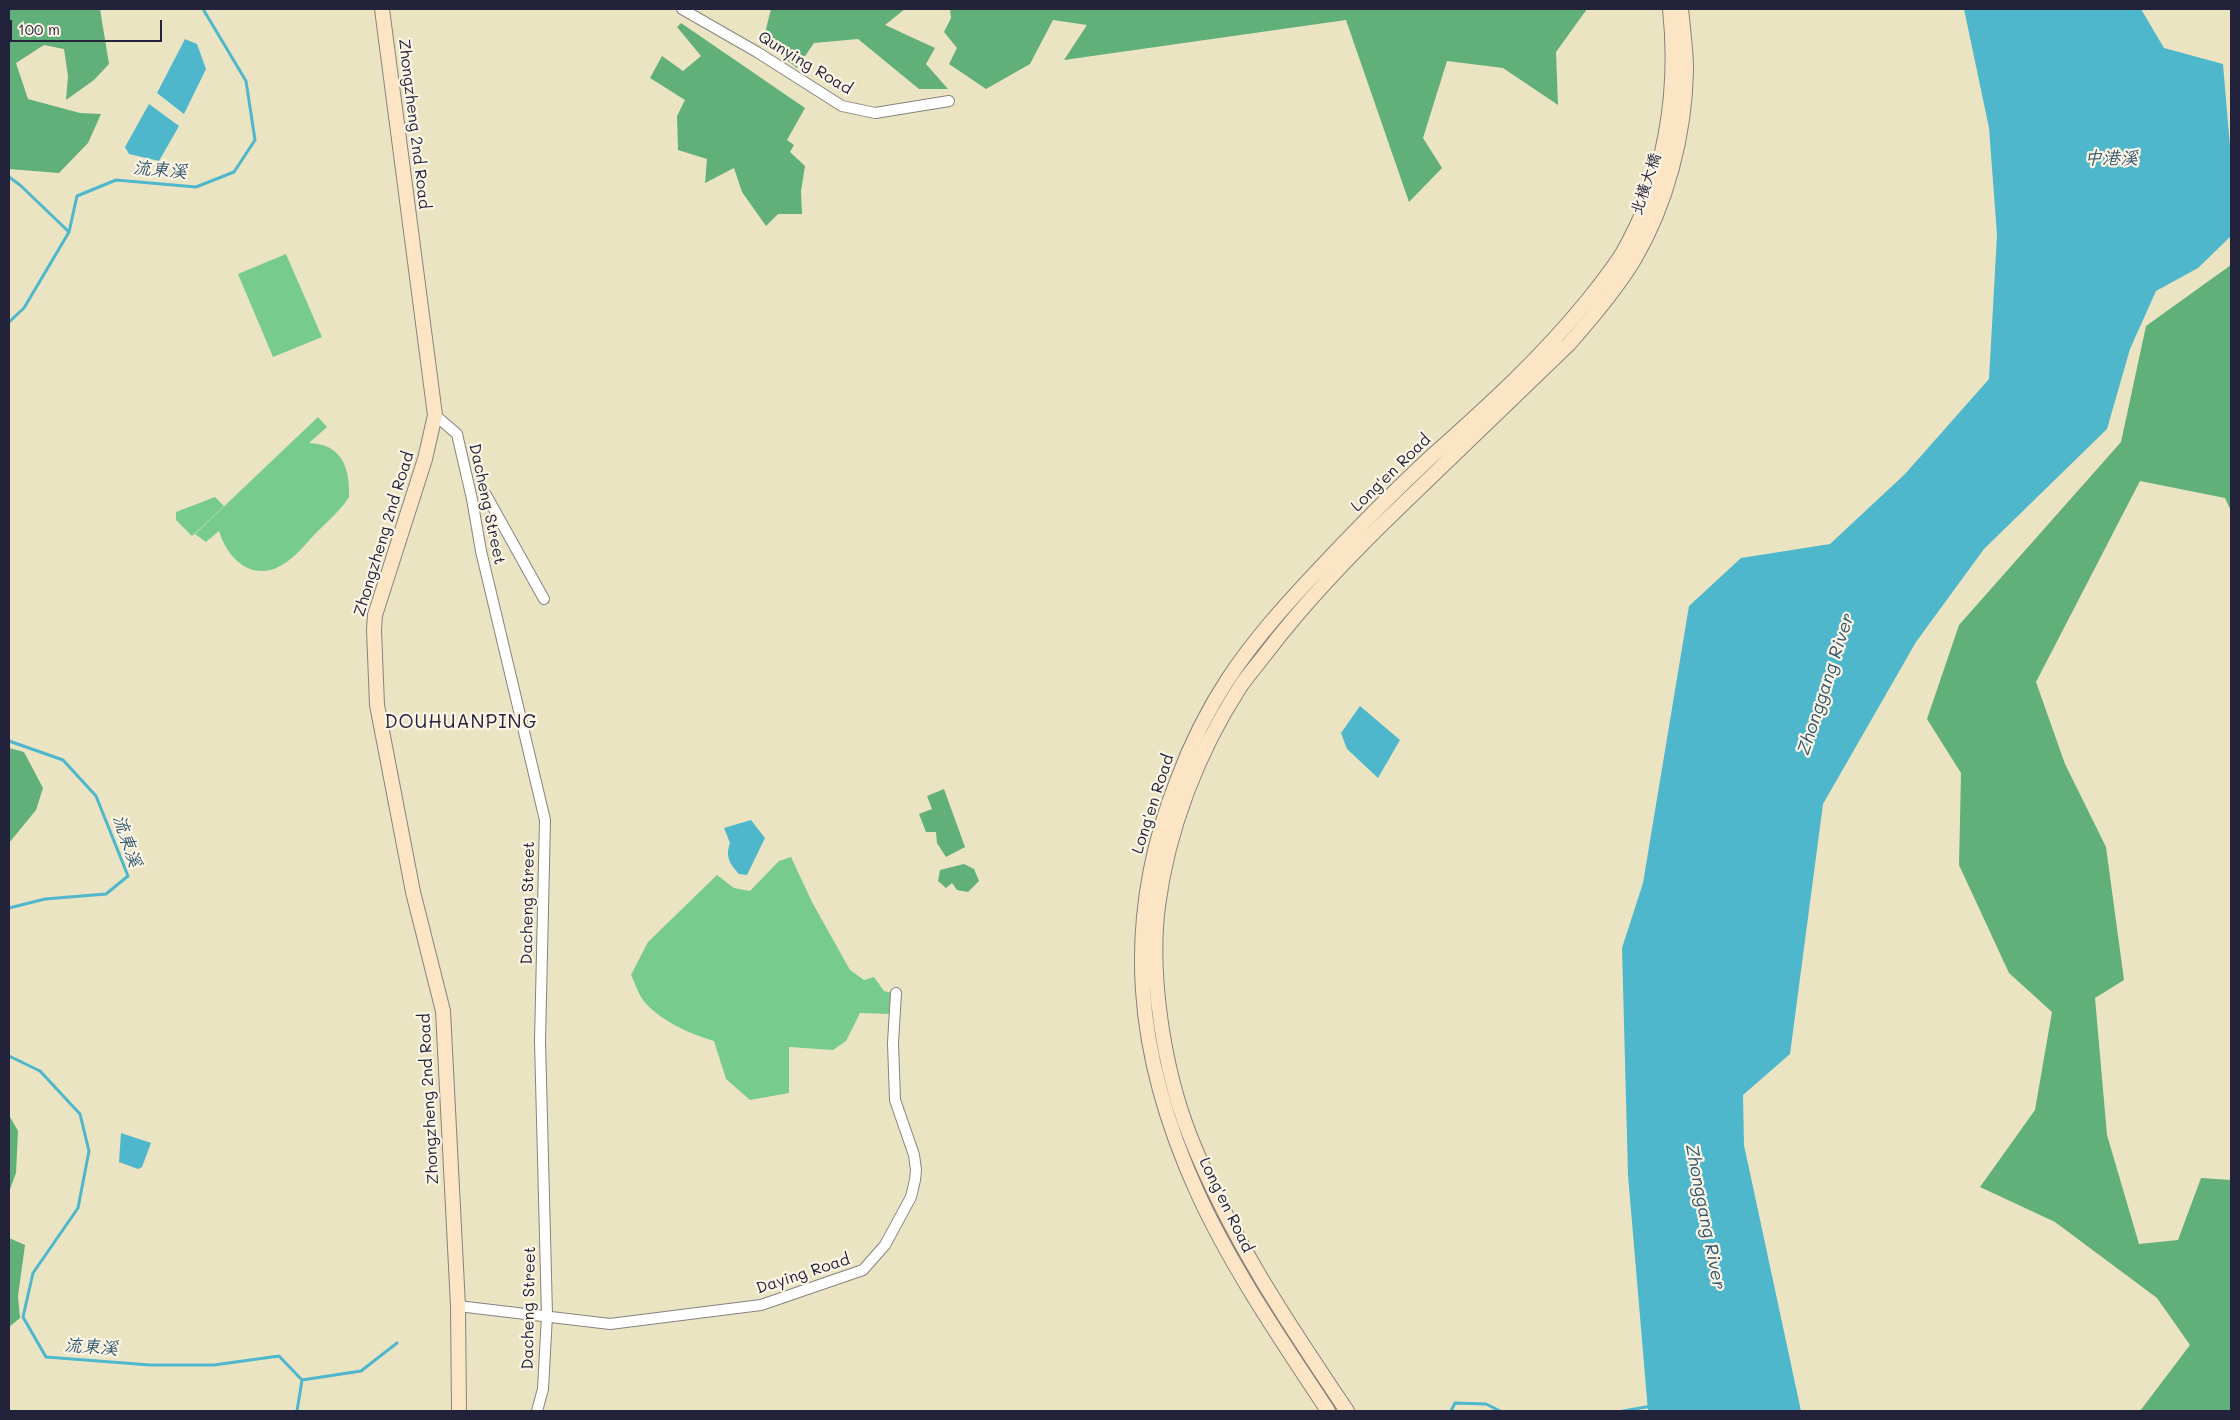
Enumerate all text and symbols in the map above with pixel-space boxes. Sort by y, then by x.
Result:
scale bar [12,10,165,42]
text: 100 m [18,19,60,39]
street label: Qunying Road [754,27,856,99]
street label: Zhongzheng 2nd Road [394,38,434,210]
water label: 中港溪 [2084,147,2138,169]
street label: 北橫大橋 [1627,151,1665,217]
water label: 流東溪 [132,157,188,183]
street label: Long'en Road [1347,430,1435,516]
street label: Dacheng Street [465,442,509,566]
street label: Zhongzheng 2nd Road [350,449,418,619]
water label: Zhonggang River [1793,610,1859,758]
district label: DOUHUANPING [383,711,539,733]
street label: Long'en Road [1128,752,1178,856]
water label: 流東溪 [108,812,146,870]
street label: Dacheng Street [517,841,539,965]
street label: Zhongzheng 2nd Road [415,1013,443,1185]
water label: Zhonggang River [1680,1142,1730,1292]
street label: Long'en Road [1195,1154,1257,1256]
street label: Dacheng Street [518,1246,540,1370]
street label: Daying Road [754,1250,852,1298]
water label: 流東溪 [63,1334,119,1360]

